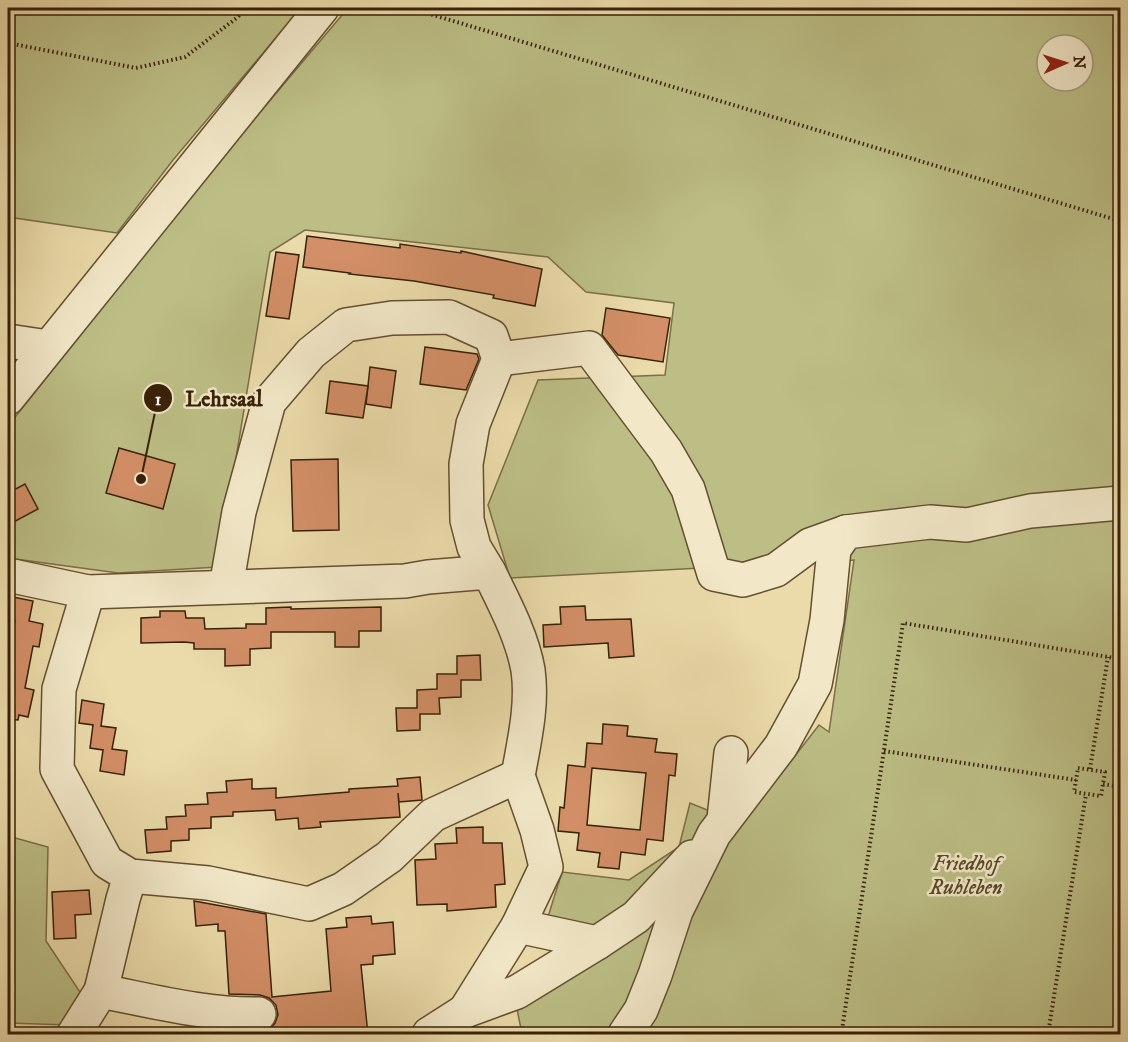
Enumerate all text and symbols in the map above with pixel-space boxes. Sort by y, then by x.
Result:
north arrow [1035,33,1095,93]
text: N [1069,55,1089,69]
callout: Lehrsaal [143,378,275,418]
text: Lehrsaal [185,386,263,413]
text: 1 [155,389,162,411]
park label: Friedhof Ruhleben [929,851,1005,901]

